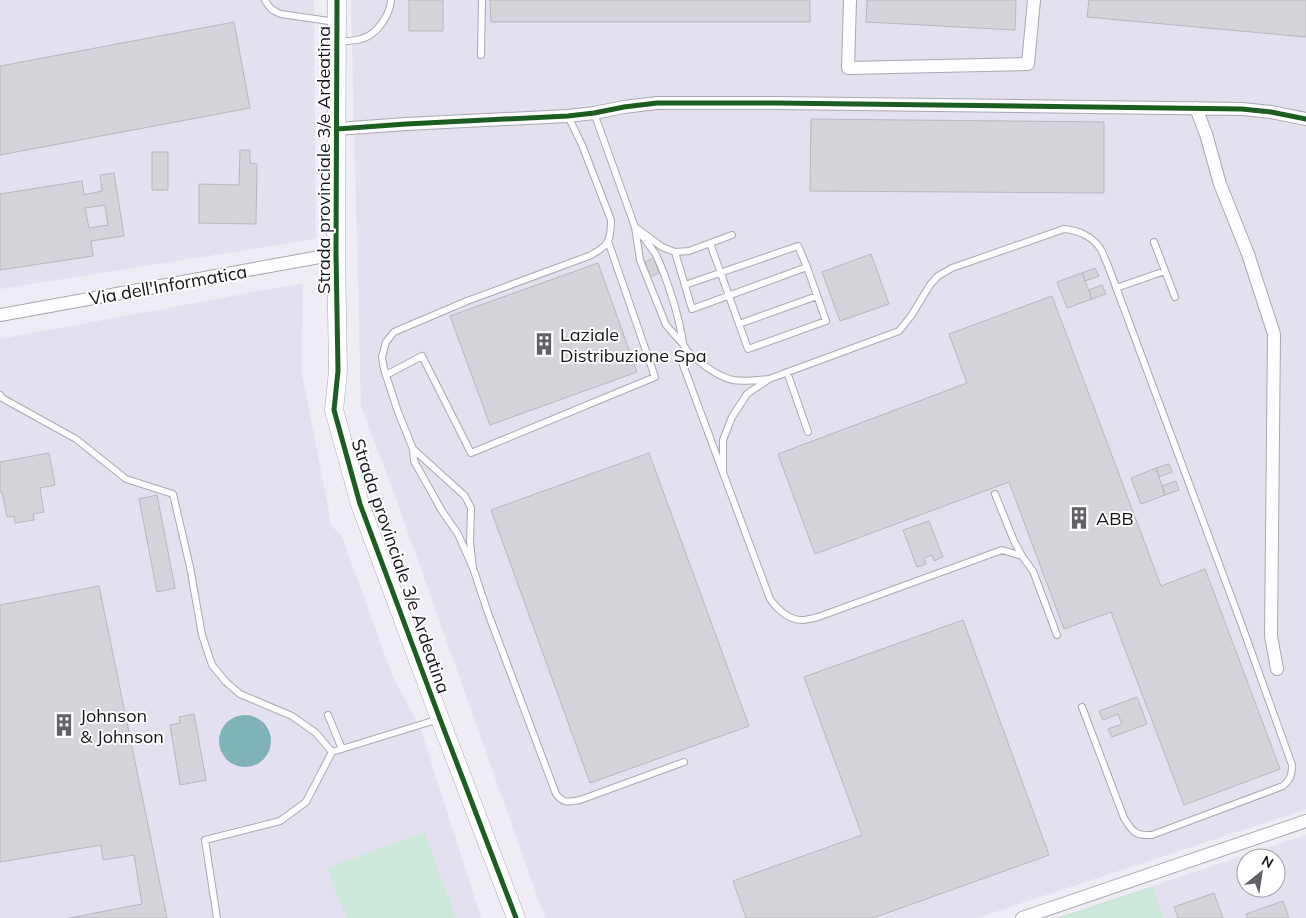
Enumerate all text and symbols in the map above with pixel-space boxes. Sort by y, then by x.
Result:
street label: Strada provinciale 3/e Ardeatina [312,26,335,294]
street label: Via dell'Informatica [87,260,249,310]
place label: Laziale Distribuzione Spa [560,323,707,367]
building icon: Laziale Distribuzione Spa [531,331,557,357]
street label: Strada provinciale 3/e Ardeatina [347,436,455,696]
building icon: ABB [1066,505,1092,531]
place label: ABB [1096,507,1134,530]
place label: Johnson & Johnson [80,704,164,748]
building icon: Johnson & Johnson [51,712,77,738]
north arrow [1236,848,1286,898]
text: N [1258,851,1277,872]

